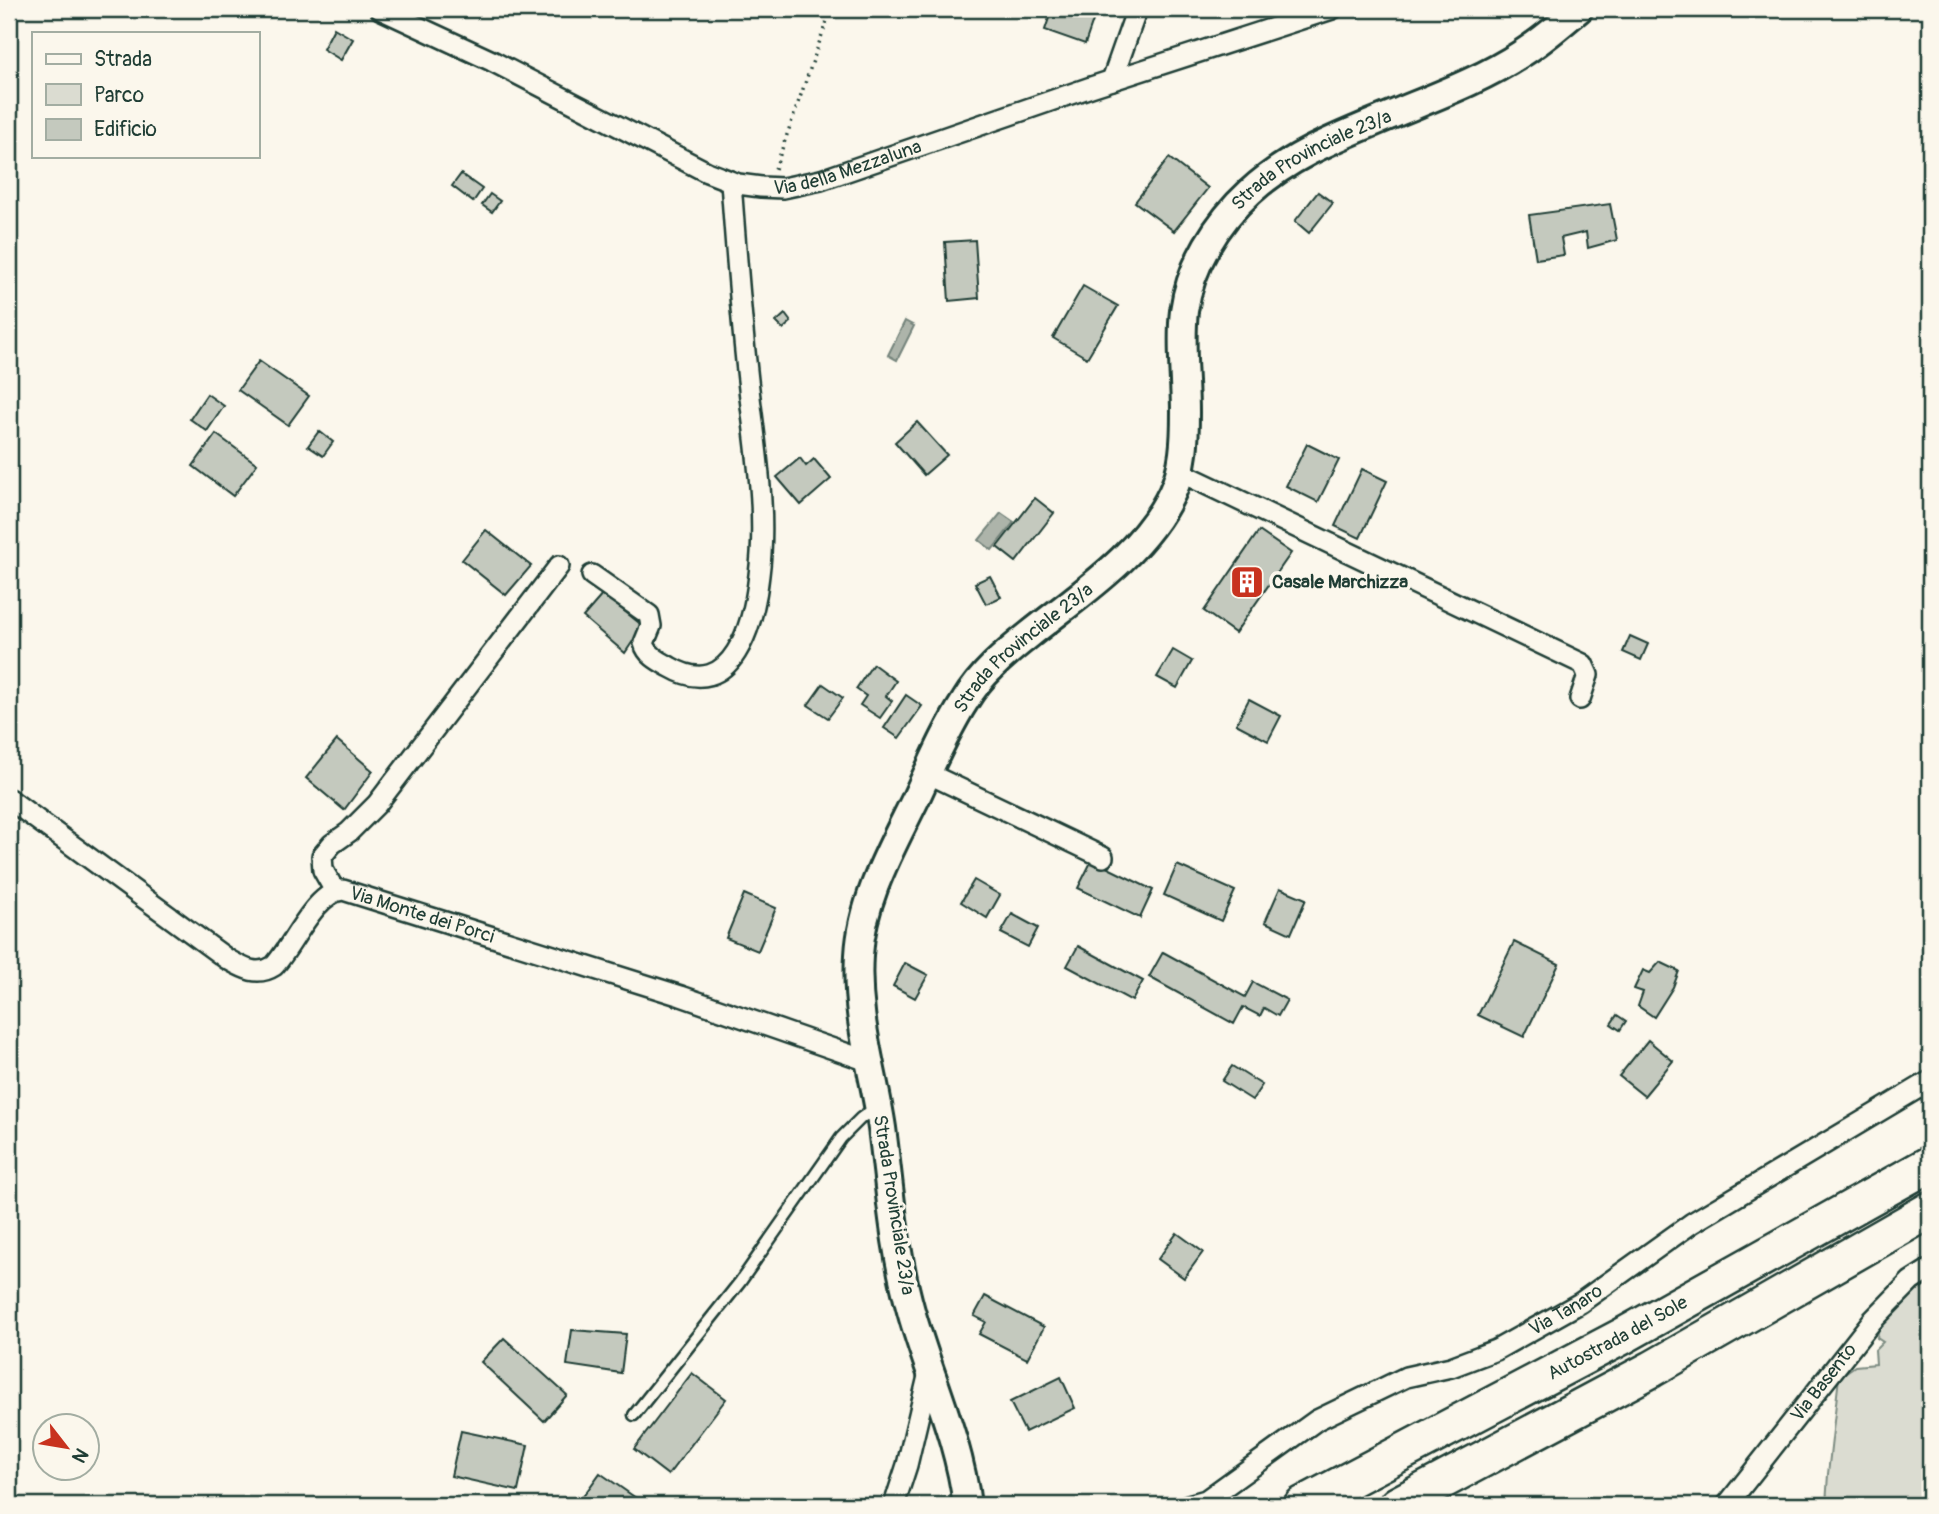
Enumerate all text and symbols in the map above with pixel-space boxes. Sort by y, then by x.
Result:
legend [32,32,259,158]
text: Strada [94,46,152,73]
text: Parco [94,82,144,109]
street label: Strada Provinciale 23/a [1226,104,1395,215]
text: Edificio [94,116,157,143]
street label: Via della Mezzaluna [773,134,925,200]
building icon: Casale Marchizza [1228,563,1266,601]
place label: Casale Marchizza [1272,570,1408,594]
street label: Strada Provinciale 23/a [948,578,1098,717]
street label: Via Monte dei Porci [347,881,497,949]
street label: Strada Provinciale 23/a [868,1113,920,1297]
street label: Via Tanaro [1525,1279,1607,1341]
street label: Autostrada del Sole [1543,1290,1692,1386]
street label: Via Basento [1785,1338,1862,1427]
north arrow [32,1412,102,1482]
text: N [66,1444,93,1467]

